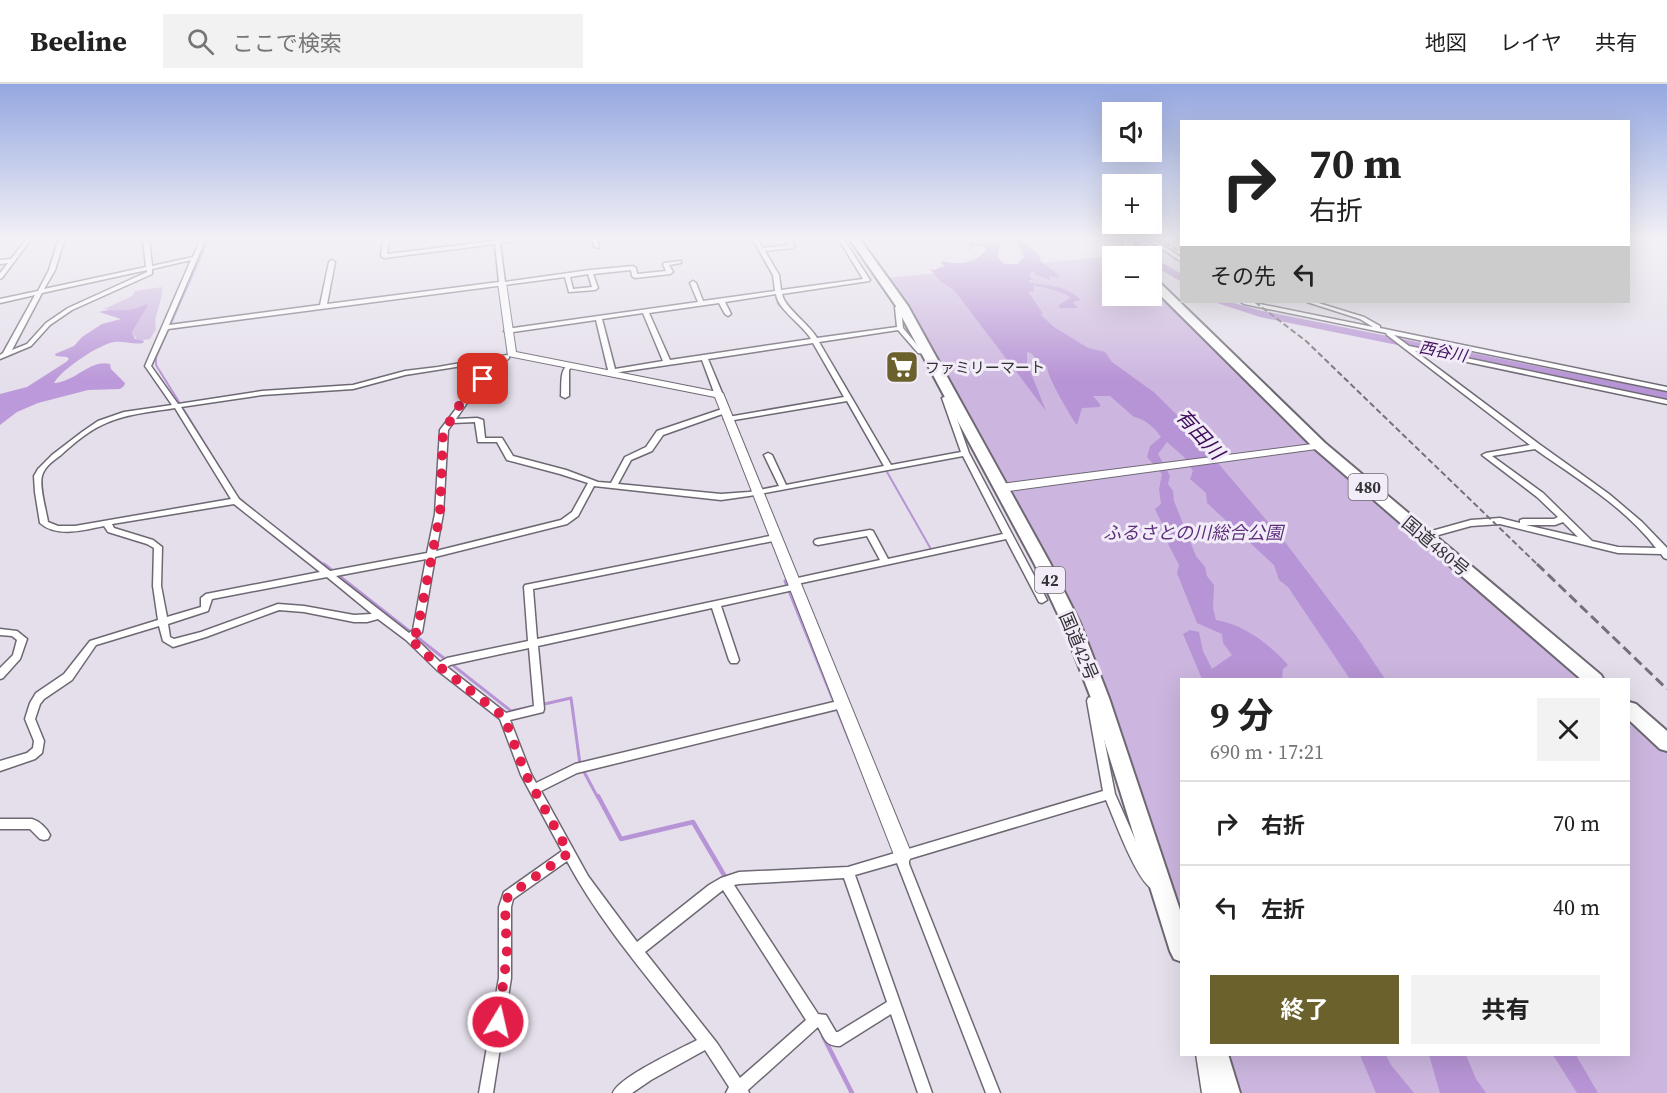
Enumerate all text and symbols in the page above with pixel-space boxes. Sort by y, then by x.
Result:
search box [163,14,583,68]
text: Beeline [30,22,127,60]
icon: search [184,25,217,58]
text: ここで検索 [232,28,342,58]
text: 地図 [1425,28,1467,57]
text: レイヤ [1500,28,1562,57]
text: 共有 [1595,28,1637,57]
map controls [1102,102,1162,306]
button: sound [1102,102,1162,162]
text: 70 m [1309,134,1402,192]
icon: right [1210,144,1288,222]
button: + [1102,174,1162,234]
text: 右折 [1309,192,1363,229]
button: − [1102,246,1162,306]
icon: left [1288,258,1321,291]
text: その先 [1210,261,1276,291]
water label: 西谷川 [1417,336,1471,367]
supermarket icon: ファミリーマート [884,349,920,385]
pin [457,353,508,404]
place label: ファミリーマート [925,357,1045,378]
icon: arrive [466,362,499,395]
water label: 有田川 [1170,402,1232,467]
road number: 480 [1348,474,1388,500]
street label: 国道480号 [1397,510,1475,582]
park label: ふるさとの川総合公園 [1103,520,1286,545]
road number: 42 [1035,567,1065,593]
street label: 国道42号 [1053,608,1105,684]
text: 9 分 [1210,691,1273,740]
button: close [1537,698,1600,761]
text: 690 m · 17:21 [1210,738,1324,766]
icon: right [1210,807,1243,840]
text: 70 m [1553,808,1600,838]
text: 右折 [1261,810,1305,840]
icon: left [1210,891,1243,924]
text: 40 m [1553,892,1600,922]
text: 左折 [1261,894,1305,924]
button: 終了 [1210,975,1399,1044]
button: 共有 [1411,975,1600,1044]
position arrow [466,990,530,1054]

